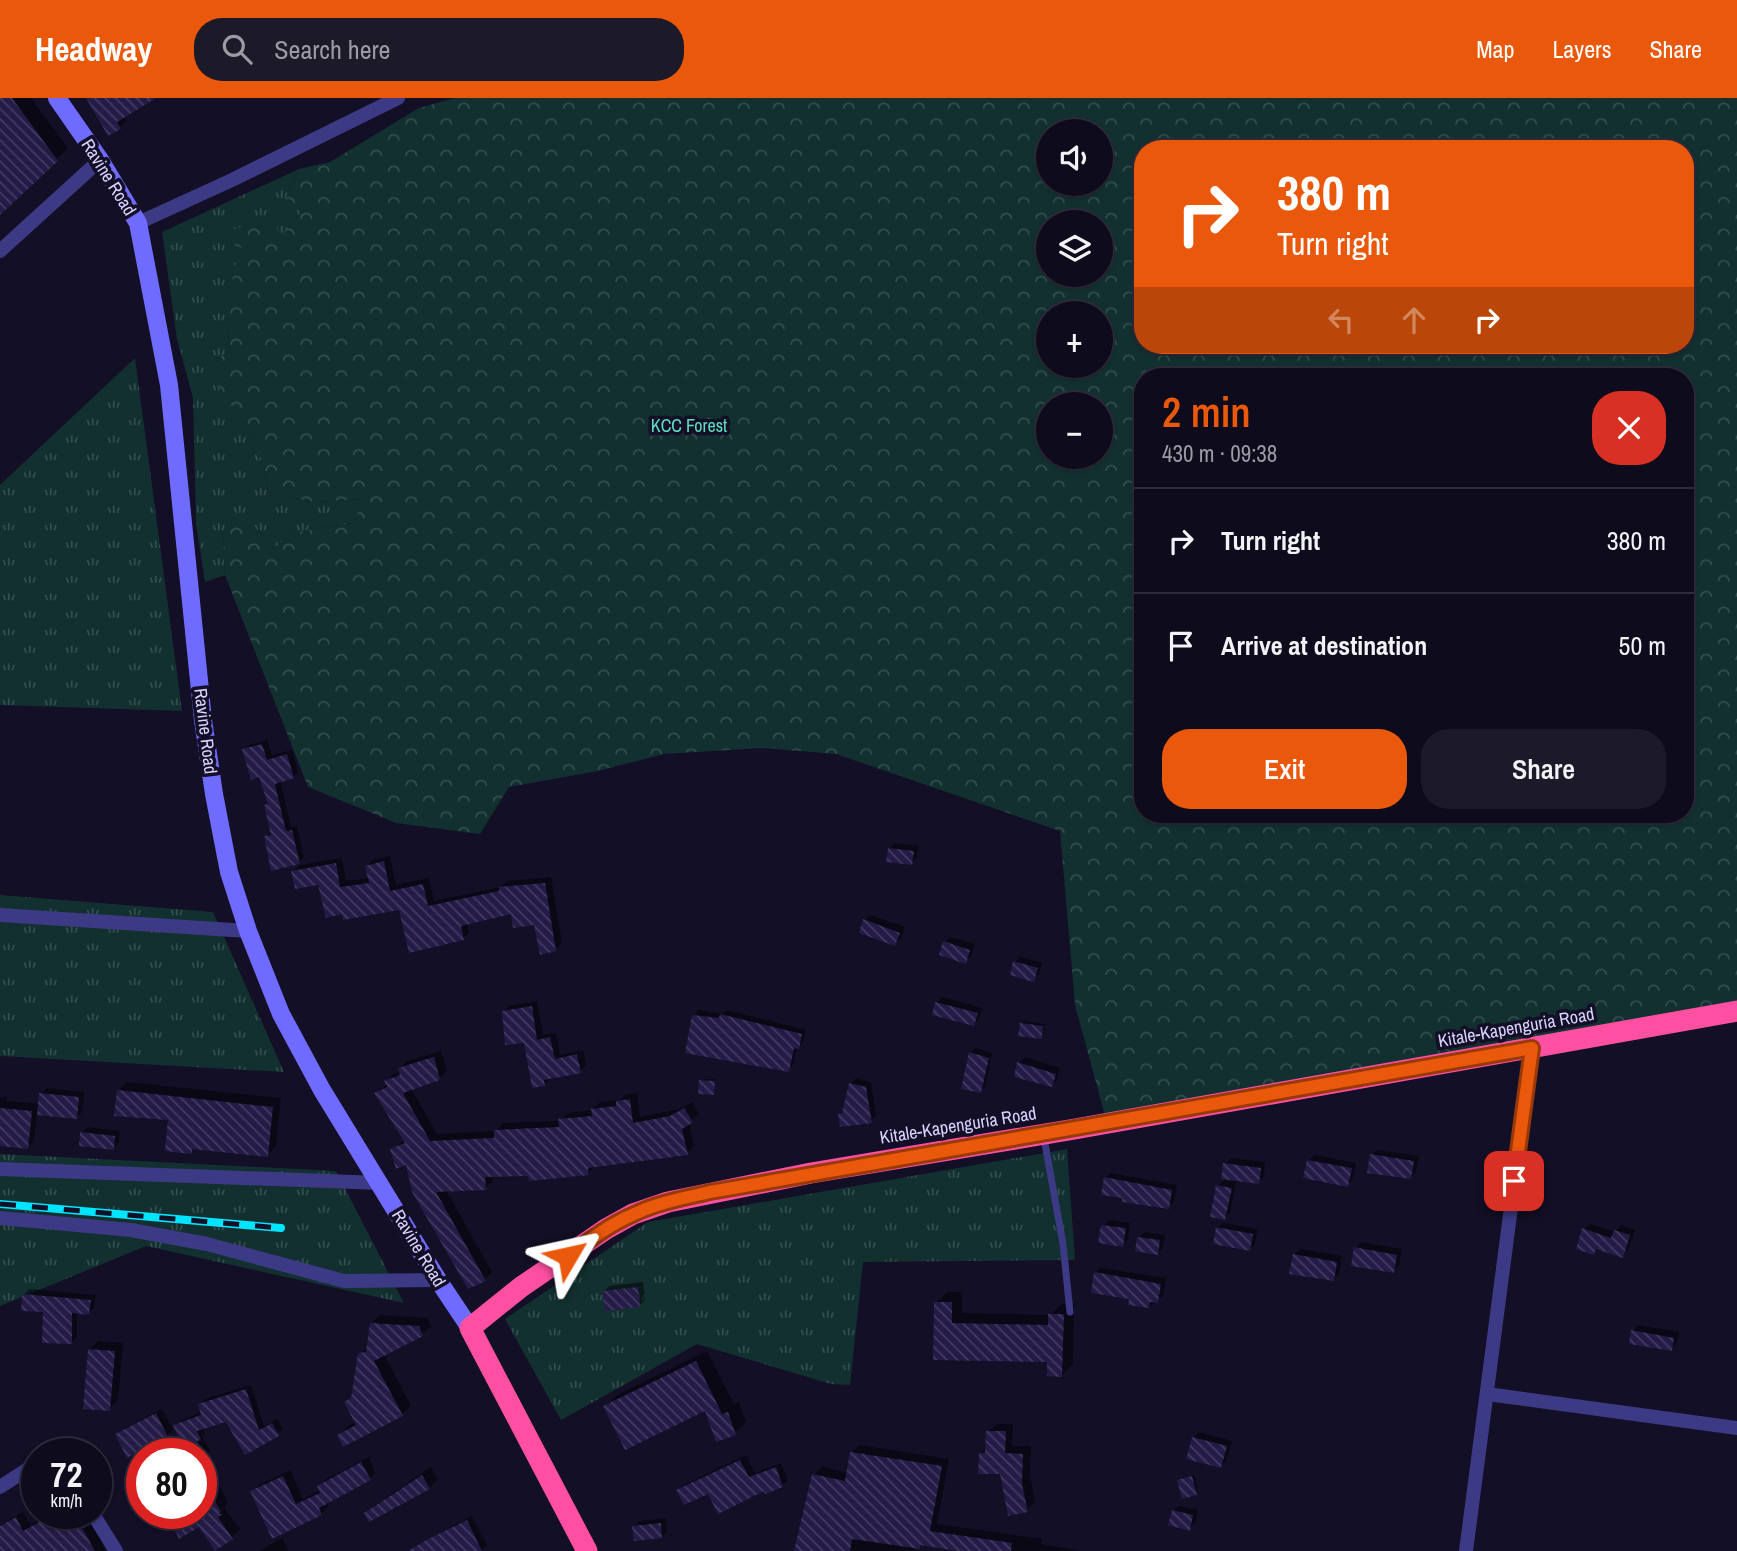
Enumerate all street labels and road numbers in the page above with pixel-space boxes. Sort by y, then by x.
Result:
street label: Ravine Road [76,134,142,220]
street label: Ravine Road [188,687,224,775]
street label: Kitale-Kapenguria Road [1436,1001,1596,1053]
street label: Kitale-Kapenguria Road [878,1100,1038,1150]
street label: Ravine Road [386,1205,452,1291]

